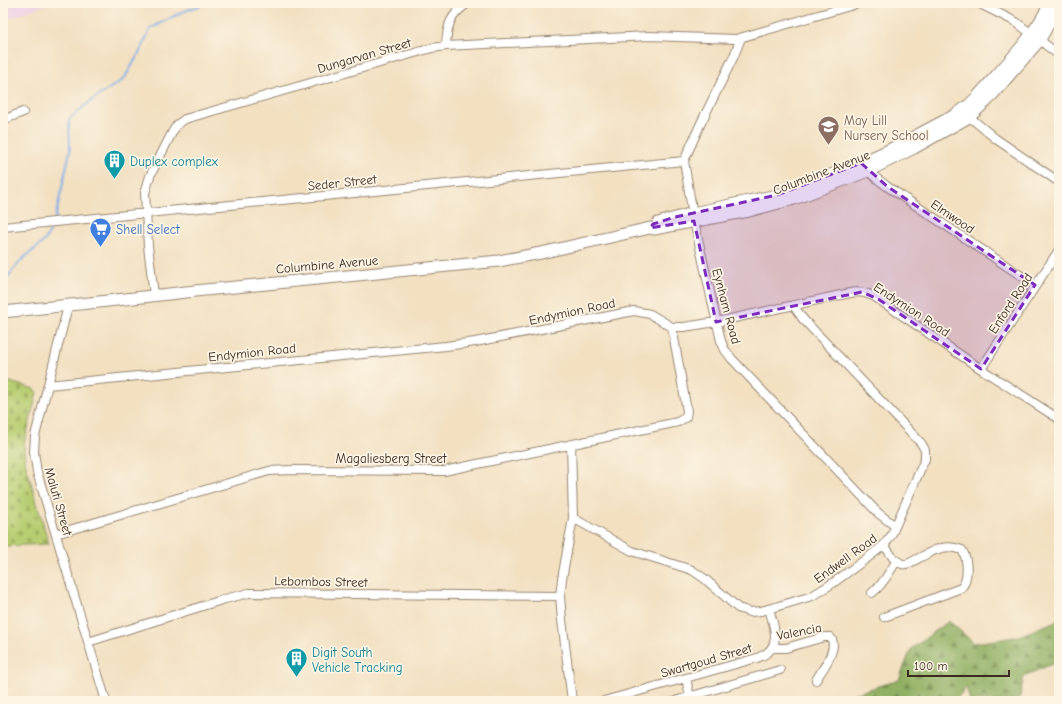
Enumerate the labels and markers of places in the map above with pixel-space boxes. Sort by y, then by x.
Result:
place label: May Lill Nursery School [844,113,929,143]
school or university icon: May Lill Nursery School [816,114,842,147]
building icon: Duplex complex [101,148,127,181]
place label: Duplex complex [130,154,219,169]
supermarket icon: Shell Select [88,216,114,249]
place label: Shell Select [116,222,181,237]
place label: Digit South Vehicle Tracking [312,645,403,675]
building icon: Digit South Vehicle Tracking [284,646,310,679]

